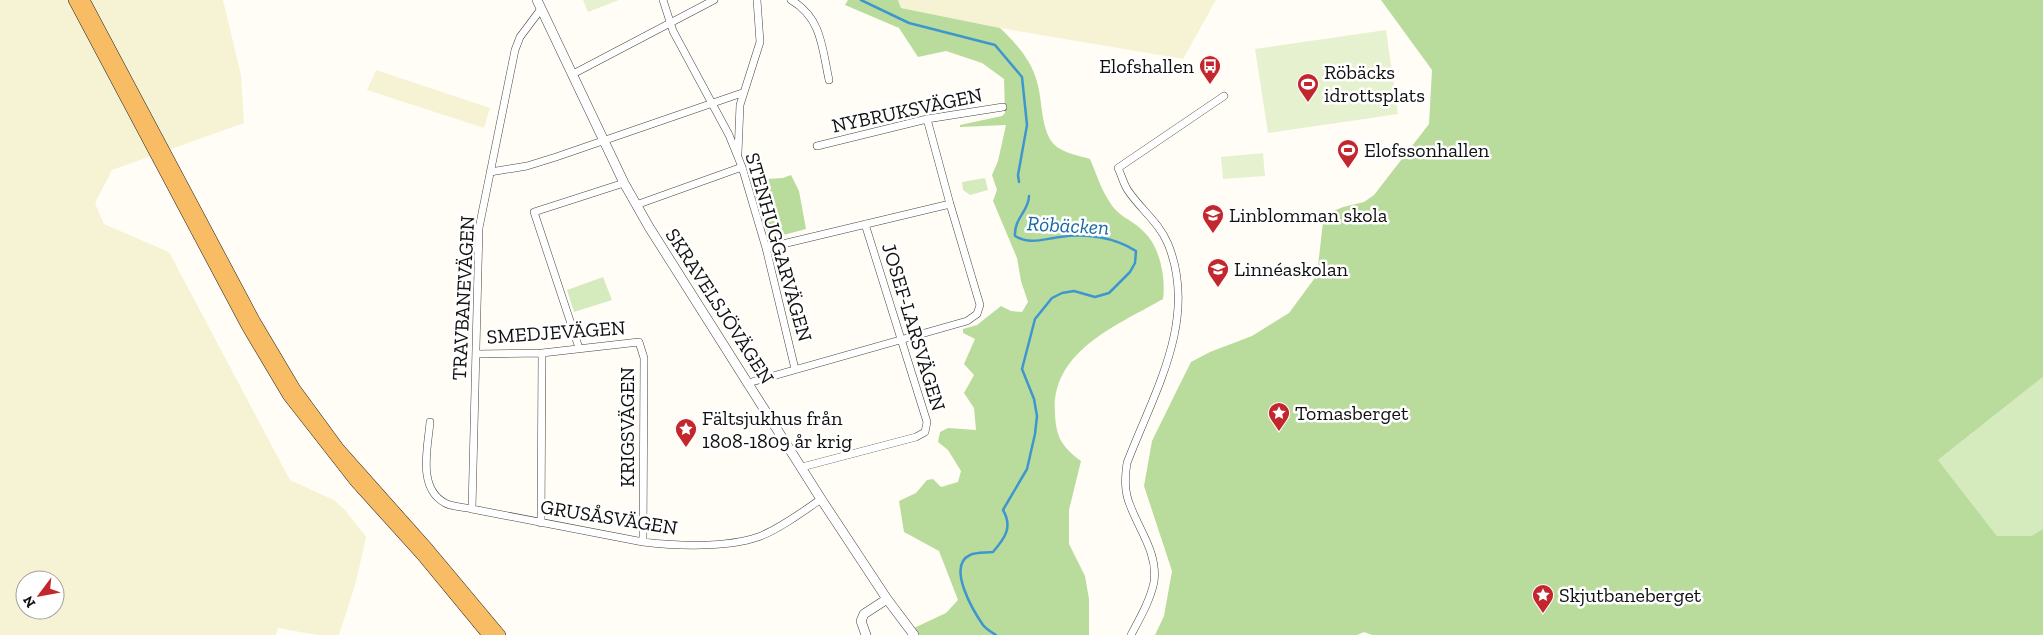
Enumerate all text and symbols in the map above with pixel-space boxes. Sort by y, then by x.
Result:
place label: Elofshallen [1099,54,1195,78]
bus stop icon: Elofshallen [1198,54,1222,85]
place label: Röbäcks idrottsplats [1324,60,1425,107]
sports icon: Röbäcks idrottsplats [1296,72,1320,103]
street label: NYBRUKSVÄGEN [829,82,985,138]
sports icon: Elofssonhallen [1336,138,1360,169]
place label: Elofssonhallen [1364,138,1490,162]
street label: STENHUGGARVÄGEN [741,150,818,345]
school or university icon: Linblomman skola [1201,203,1225,234]
place label: Linblomman skola [1229,203,1388,227]
water label: Röbäcken [1026,210,1110,240]
street label: TRAVBANEVÄGEN [447,215,479,381]
street label: SKRAVELSJÖVÄGEN [661,224,779,389]
street label: JOSEF-LARSVÄGEN [877,240,951,414]
school or university icon: Linnéaskolan [1206,257,1230,288]
place label: Linnéaskolan [1234,257,1349,281]
street label: SMEDJEVÄGEN [486,315,626,349]
street label: KRIGSVÄGEN [615,367,639,487]
place icon: Tomasberget [1267,401,1291,432]
place label: Tomasberget [1295,401,1409,425]
place label: Fältsjukhus från 1808-1809 år krig [702,406,852,453]
place icon: Fältsjukhus från 1808-1809 år krig [674,417,698,448]
street label: GRUSÅSVÄGEN [539,494,680,540]
north arrow [15,570,65,620]
place icon: Skjutbaneberget [1531,583,1555,614]
place label: Skjutbaneberget [1559,583,1702,607]
text: N [19,592,39,611]

